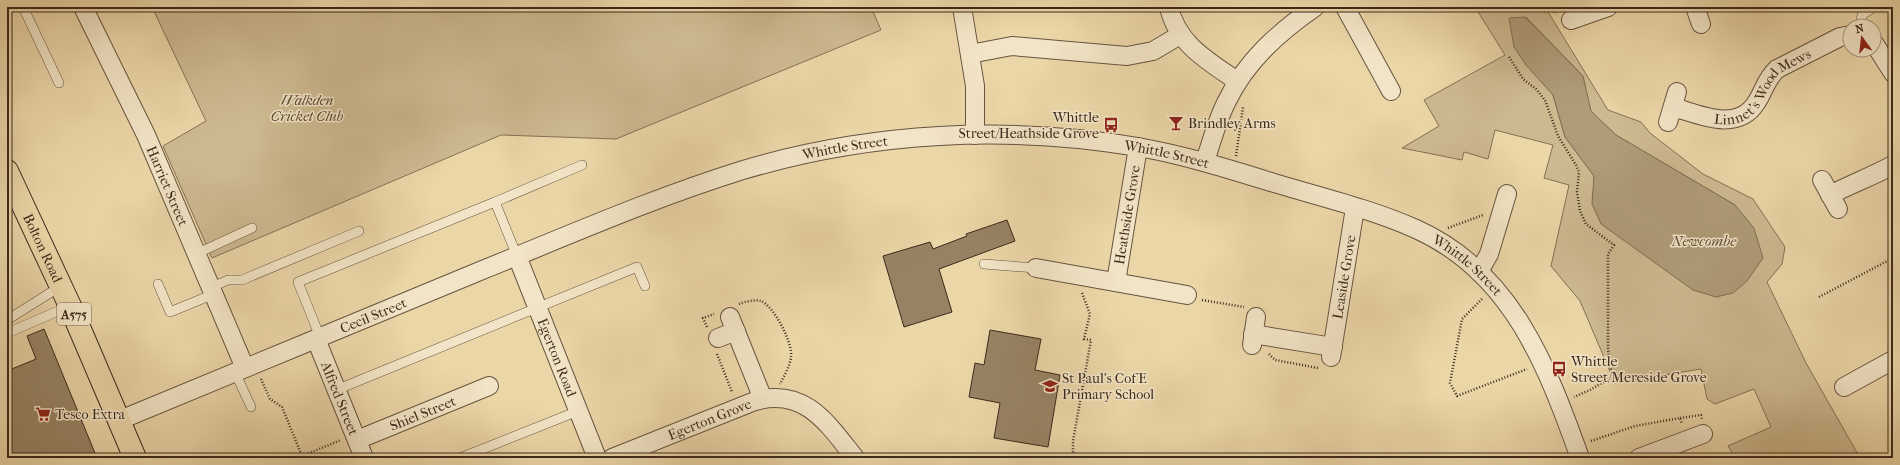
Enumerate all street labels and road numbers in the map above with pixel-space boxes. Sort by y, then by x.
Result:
street label: Linnet's Wood Mews [1713,45,1814,128]
street label: Whittle Street [800,132,889,164]
street label: Whittle Street [1122,137,1211,172]
street label: Harriet Street [143,143,192,229]
street label: Heathside Grove [1111,164,1144,266]
street label: Bolton Road [19,211,66,286]
street label: Whittle Street [1429,231,1506,299]
street label: Leaside Grove [1329,234,1360,320]
street label: Cecil Street [338,294,409,337]
road number: A575 [57,303,91,325]
street label: Egerton Road [533,316,580,400]
street label: Alfred Street [317,358,362,438]
street label: Shiel Street [387,392,458,435]
street label: Egerton Grove [665,395,754,444]

